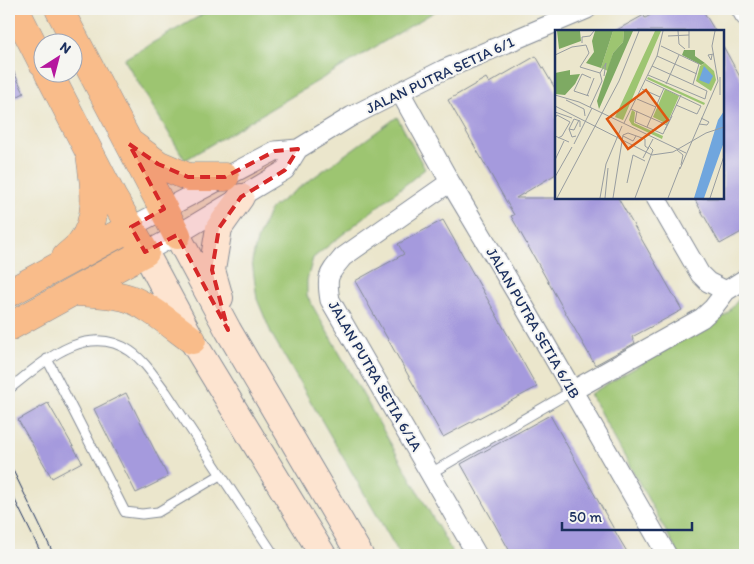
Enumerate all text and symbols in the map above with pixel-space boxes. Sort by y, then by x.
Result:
inset map [555,30,724,199]
north arrow [32,32,82,82]
street label: JALAN PUTRA SETIA 6/1 [363,33,517,117]
text: N [57,38,74,58]
street label: JALAN PUTRA SETIA 6/1B [482,244,584,402]
street label: JALAN PUTRA SETIA 6/1A [324,297,426,455]
scale bar [562,499,692,531]
text: 50 m [569,508,602,526]

